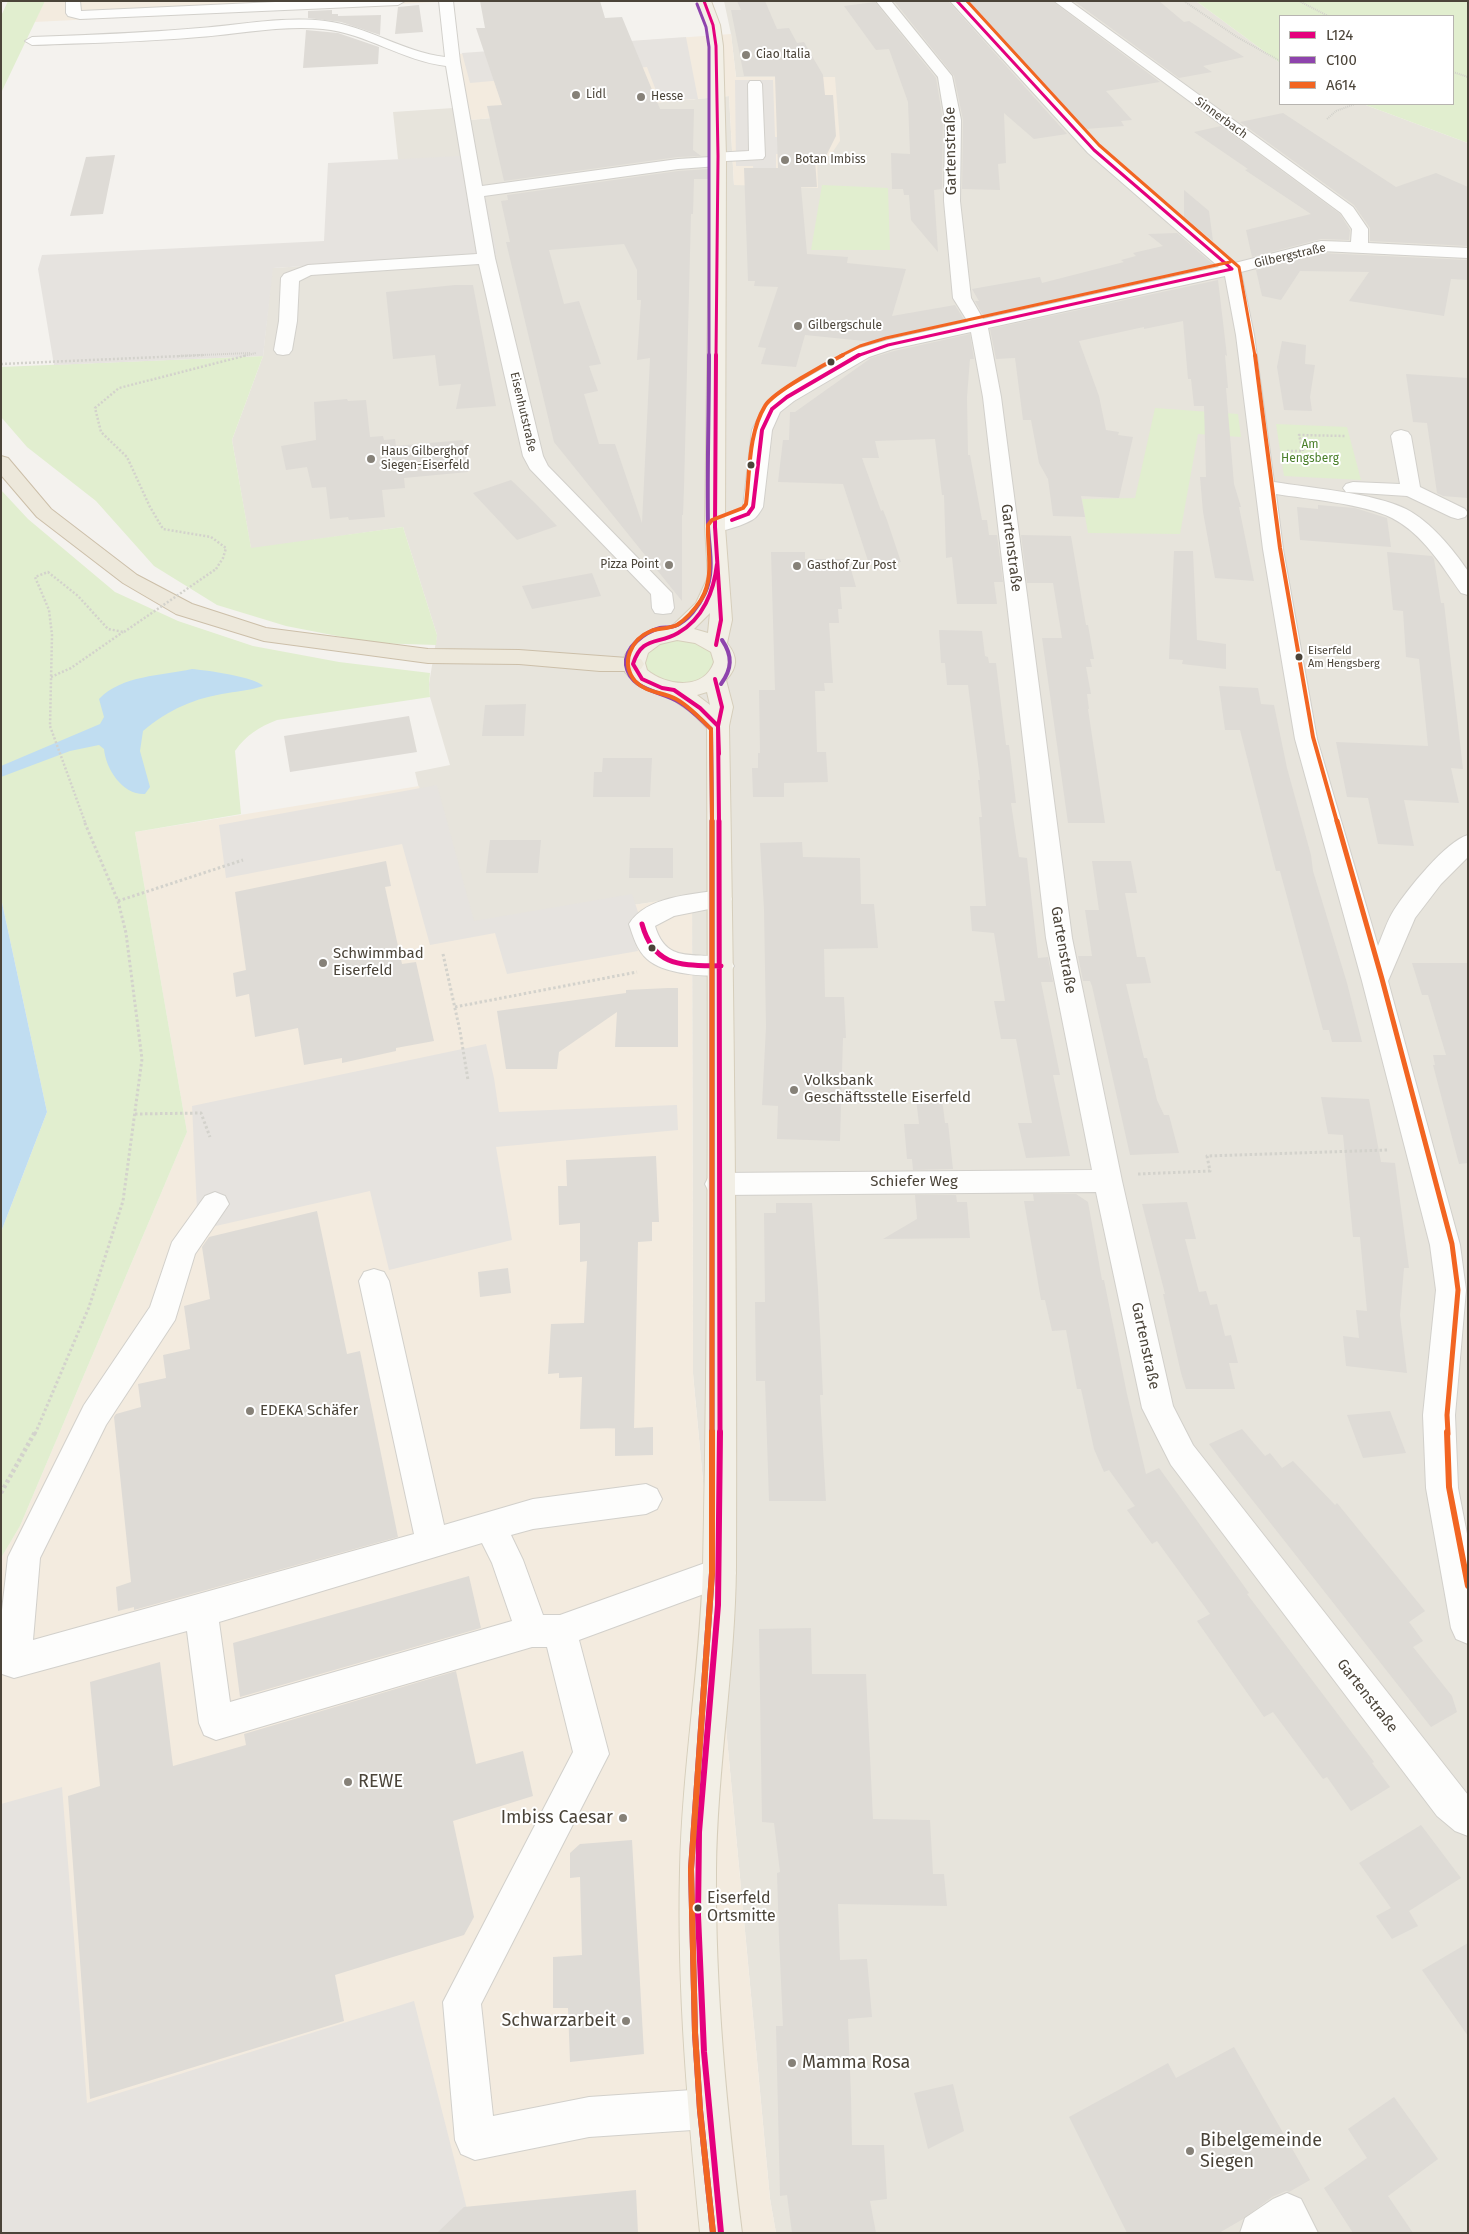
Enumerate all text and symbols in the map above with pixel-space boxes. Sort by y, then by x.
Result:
legend [1279,15,1454,105]
text: L124 [1326,26,1353,44]
place label: Ciao Italia [756,48,810,62]
marker: Ciao Italia [740,49,752,61]
text: C100 [1326,51,1357,69]
text: A614 [1326,76,1356,94]
place label: Lidl [586,88,606,102]
marker: Lidl [570,89,582,101]
place label: Hesse [651,90,683,104]
marker: Hesse [635,91,647,103]
street label: Sinnerbach [1192,94,1250,142]
street label: Gartenstraße [941,107,961,195]
place label: Botan Imbiss [795,153,866,167]
marker: Botan Imbiss [779,154,791,166]
street label: Gilbergstraße [1253,241,1327,271]
place label: Gilbergschule [808,319,882,333]
marker: Gilbergschule [792,320,804,332]
unlabelled marker [826,357,836,367]
street label: Eisenhutstraße [507,371,539,453]
park label: Am Hengsberg [1281,438,1339,466]
place label: Haus Gilberghof Siegen-Eiserfeld [381,445,470,473]
marker: Haus Gilberghof Siegen-Eiserfeld [365,453,377,465]
unlabelled marker [746,460,756,470]
street label: Gartenstraße [997,503,1025,593]
place label: Pizza Point [600,558,659,572]
marker: Pizza Point [663,559,675,571]
place label: Gasthof Zur Post [807,559,897,573]
marker: Gasthof Zur Post [791,560,803,572]
place label: Eiserfeld Am Hengsberg [1308,644,1380,670]
marker: Eiserfeld Am Hengsberg [1294,652,1304,662]
street label: Gartenstraße [1046,905,1080,995]
unlabelled marker [647,943,657,953]
place label: Schwimmbad Eiserfeld [333,945,424,980]
marker: Schwimmbad Eiserfeld [317,957,329,969]
place label: Volksbank Geschäftsstelle Eiserfeld [804,1072,971,1107]
marker: Volksbank Geschäftsstelle Eiserfeld [788,1084,800,1096]
street label: Schiefer Weg [870,1173,958,1191]
street label: Gartenstraße [1127,1301,1163,1391]
place label: EDEKA Schäfer [260,1402,358,1420]
marker: EDEKA Schäfer [244,1405,256,1417]
street label: Gartenstraße [1333,1656,1401,1736]
place label: REWE [358,1771,403,1793]
marker: REWE [342,1776,354,1788]
place label: Imbiss Caesar [501,1807,613,1829]
marker: Imbiss Caesar [617,1812,629,1824]
place label: Eiserfeld Ortsmitte [707,1889,776,1927]
marker: Eiserfeld Ortsmitte [693,1903,703,1913]
place label: Schwarzarbeit [501,2010,616,2032]
marker: Schwarzarbeit [620,2015,632,2027]
place label: Mamma Rosa [802,2052,910,2074]
marker: Mamma Rosa [786,2057,798,2069]
place label: Bibelgemeinde Siegen [1200,2130,1322,2172]
marker: Bibelgemeinde Siegen [1184,2145,1196,2157]

